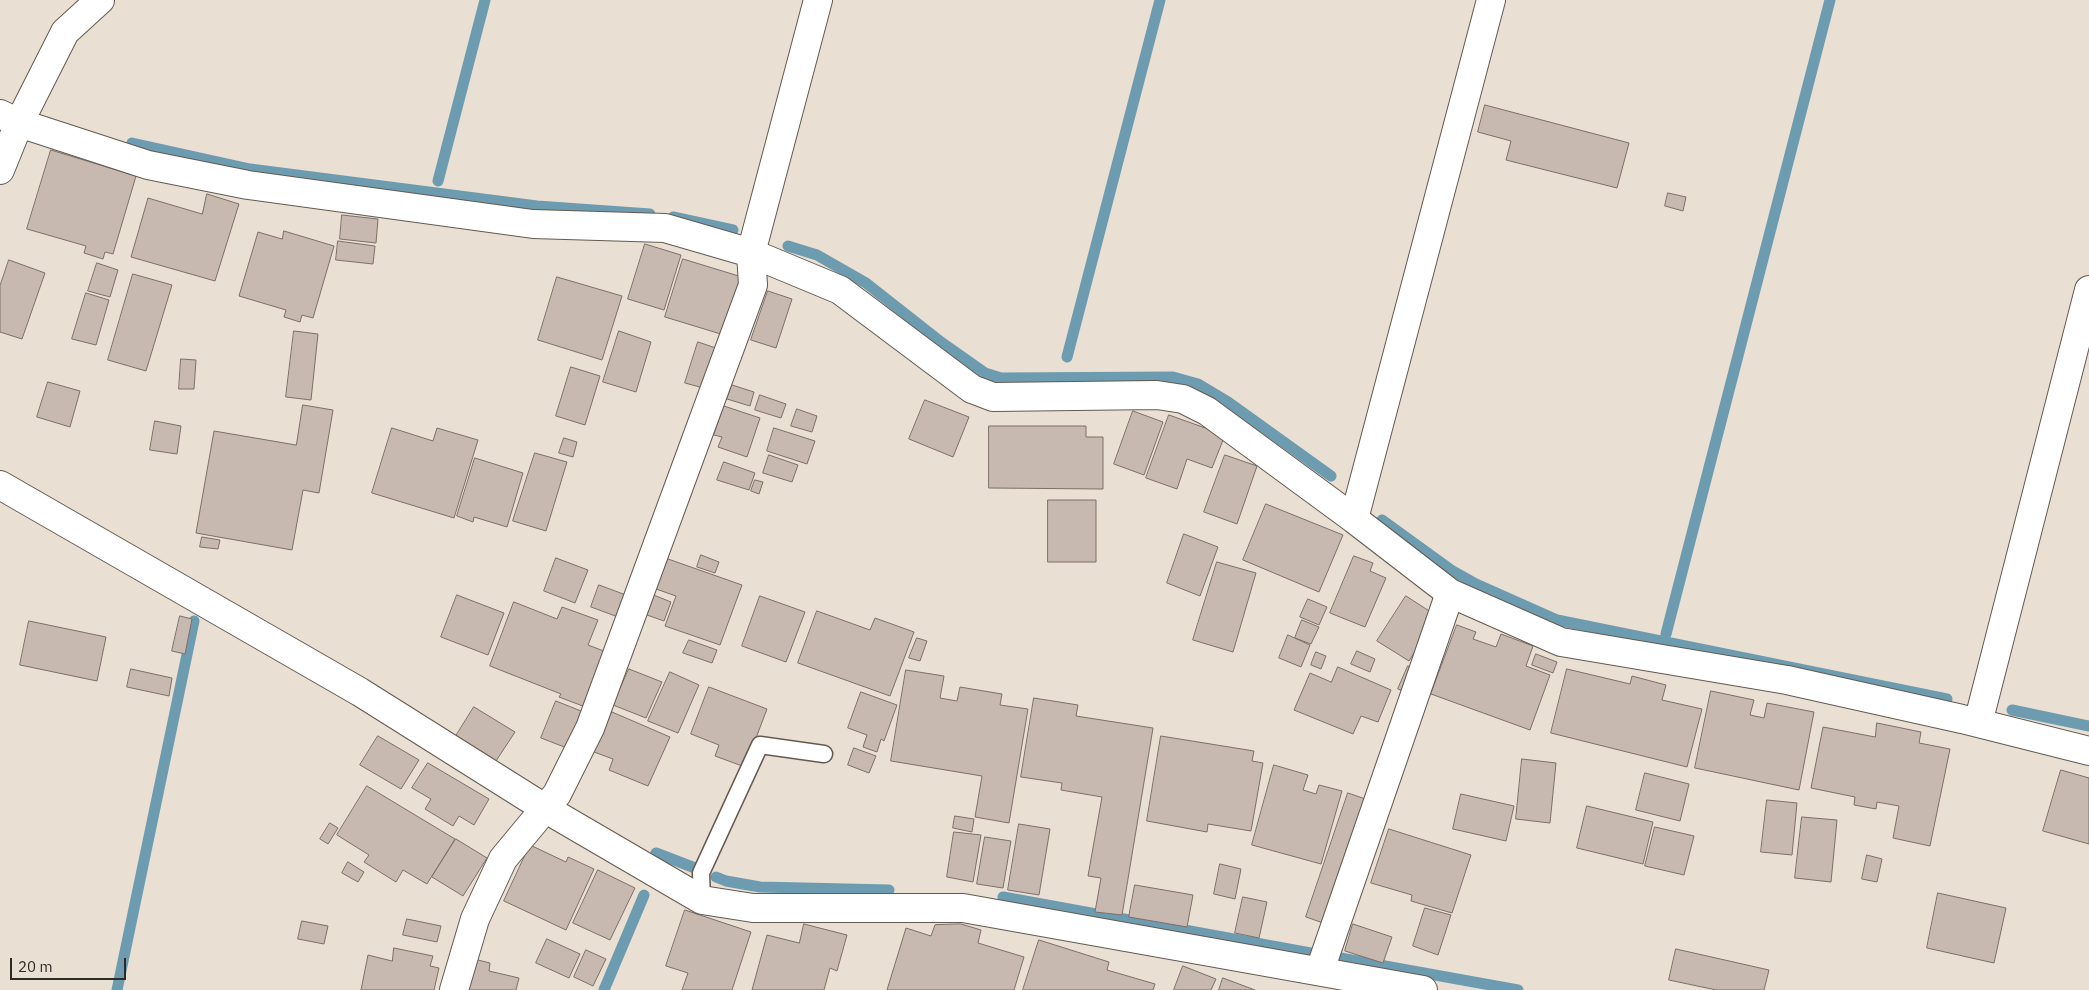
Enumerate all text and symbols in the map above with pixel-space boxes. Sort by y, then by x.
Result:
scale bar [12,948,129,980]
text: 20 m [18,957,53,976]

